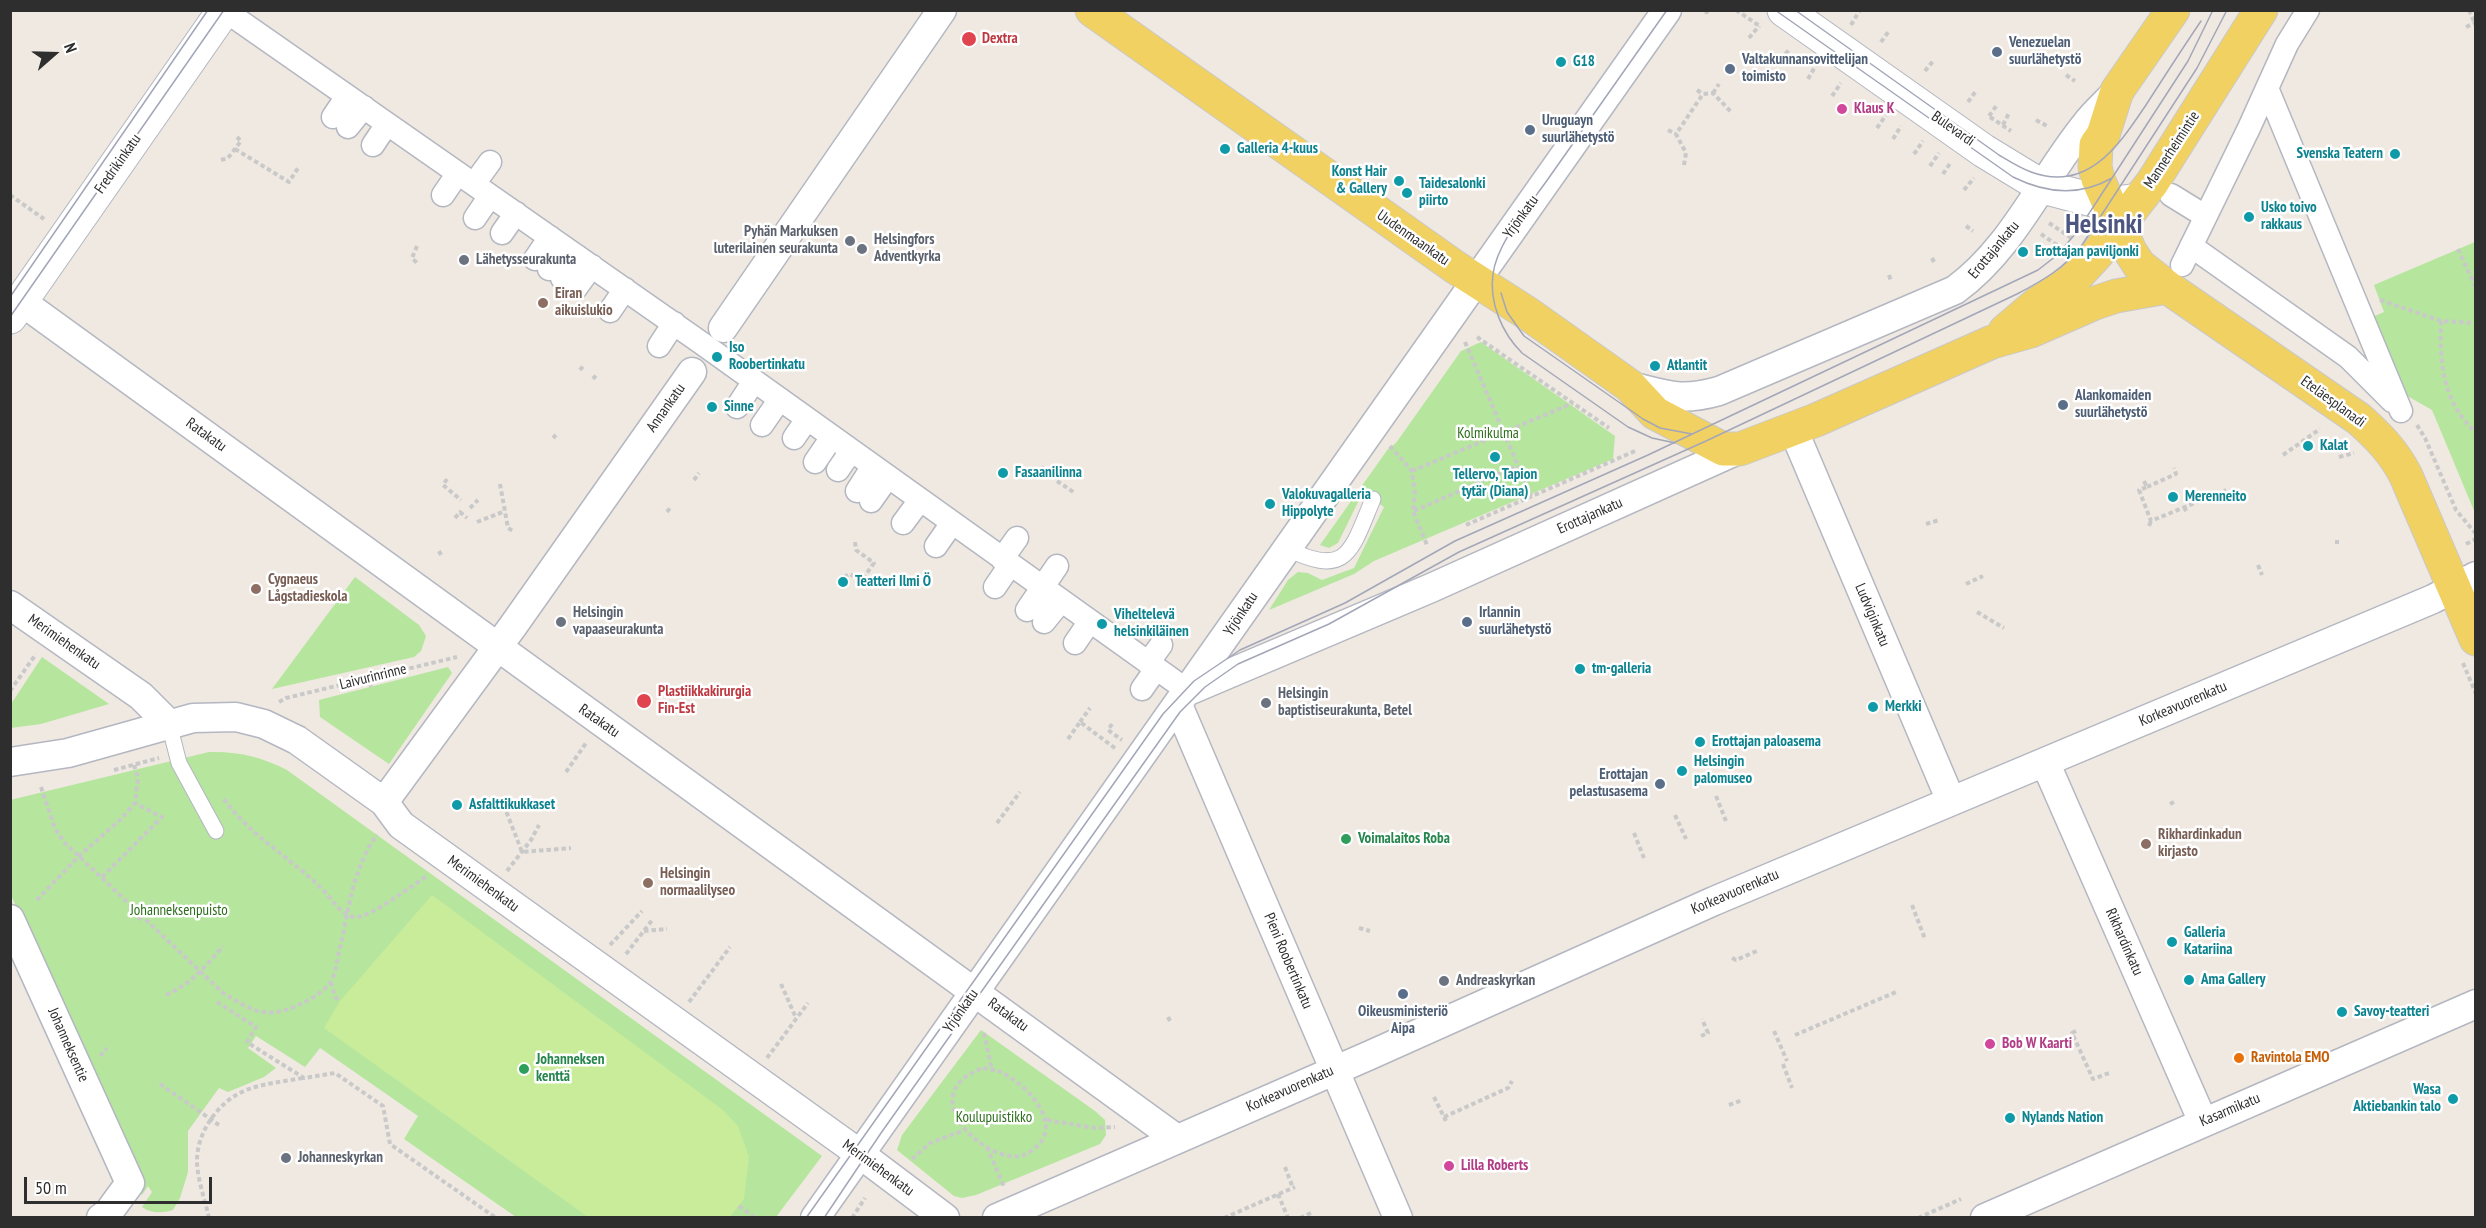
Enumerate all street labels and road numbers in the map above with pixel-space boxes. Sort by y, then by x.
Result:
street label: Bulevardi [1928,108,1978,150]
street label: Mannerheimintie [2140,108,2204,192]
street label: Fredrikinkatu [91,131,145,197]
street label: Yrjönkatu [1499,192,1543,242]
street label: Uudenmaankatu [1373,206,1453,270]
street label: Erottajankatu [1965,218,2023,282]
street label: Eteläesplanadi [2297,372,2369,432]
street label: Annankatu [643,380,689,436]
street label: Ratakatu [182,414,230,456]
street label: Erottajankatu [1555,494,1625,538]
street label: Ludviginkatu [1851,581,1893,649]
street label: Yrjönkatu [1220,589,1262,639]
street label: Merimiehenkatu [24,610,104,674]
street label: Laivurinrinne [338,660,408,694]
street label: Korkeavuorenkatu [2136,677,2230,731]
street label: Ratakatu [575,700,623,742]
street label: Merimiehenkatu [444,852,522,916]
street label: Korkeavuorenkatu [1688,865,1782,919]
street label: Rikhardinkatu [2101,906,2147,978]
street label: Pieni Roobertinkatu [1260,910,1316,1012]
street label: Yrjönkatu [940,986,982,1036]
street label: Ratakatu [984,994,1032,1036]
street label: Johanneksentie [44,1005,92,1085]
street label: Korkeavuorenkatu [1244,1062,1336,1116]
street label: Kasarmikatu [2197,1089,2263,1131]
street label: Merimiehenkatu [839,1136,917,1200]

